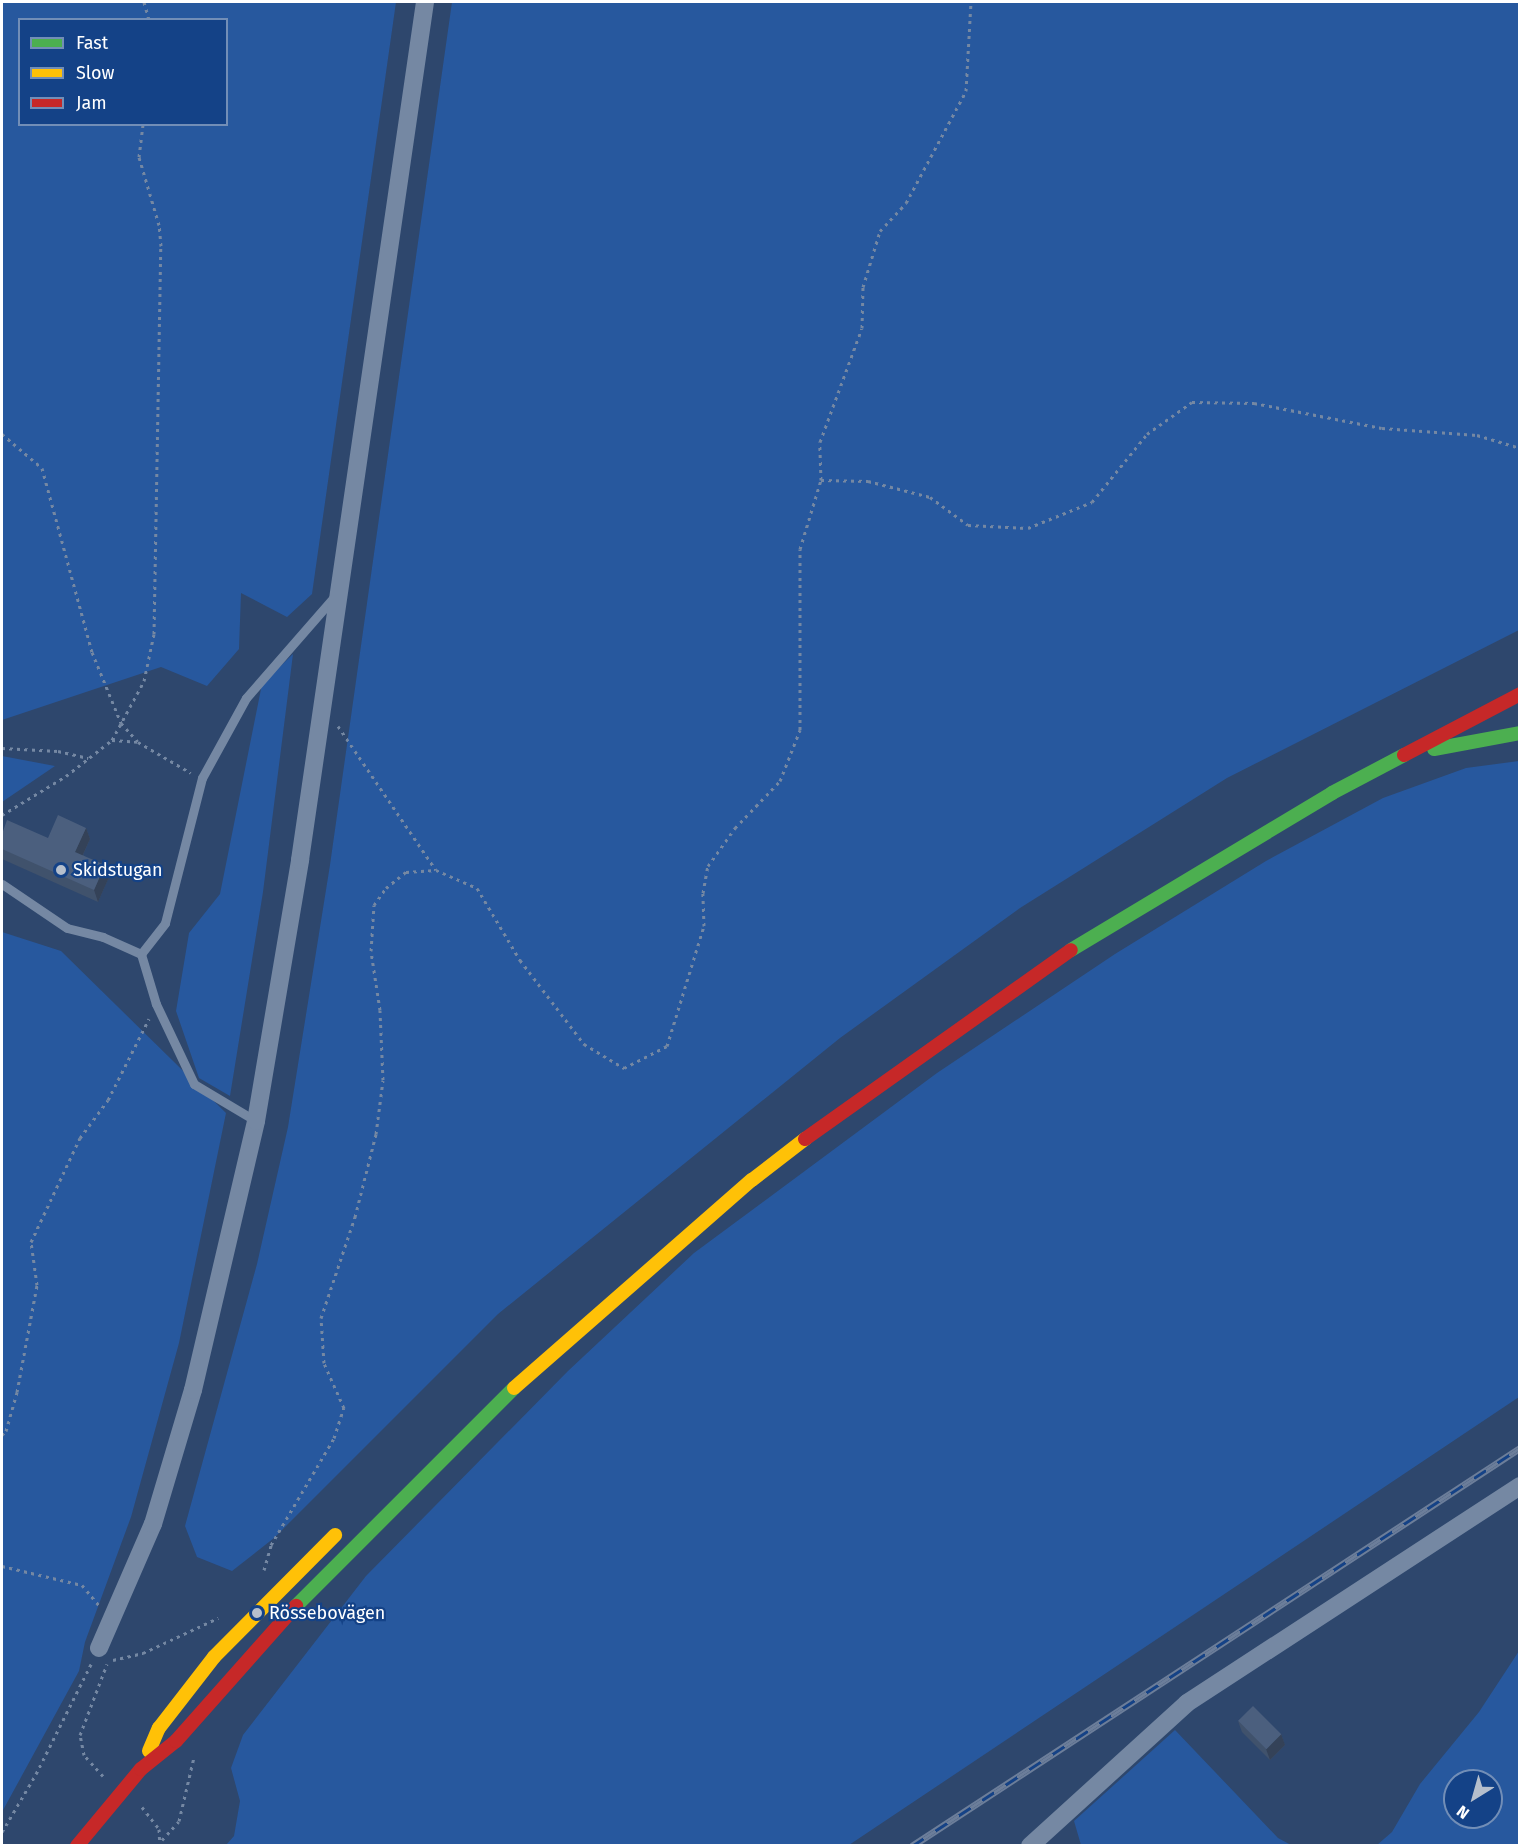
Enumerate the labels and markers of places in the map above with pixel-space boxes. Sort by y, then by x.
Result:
place label: Skidstugan [73,859,163,881]
marker: Skidstugan [54,863,68,877]
place label: Rössebovägen [269,1602,385,1624]
marker: Rössebovägen [250,1606,264,1620]

